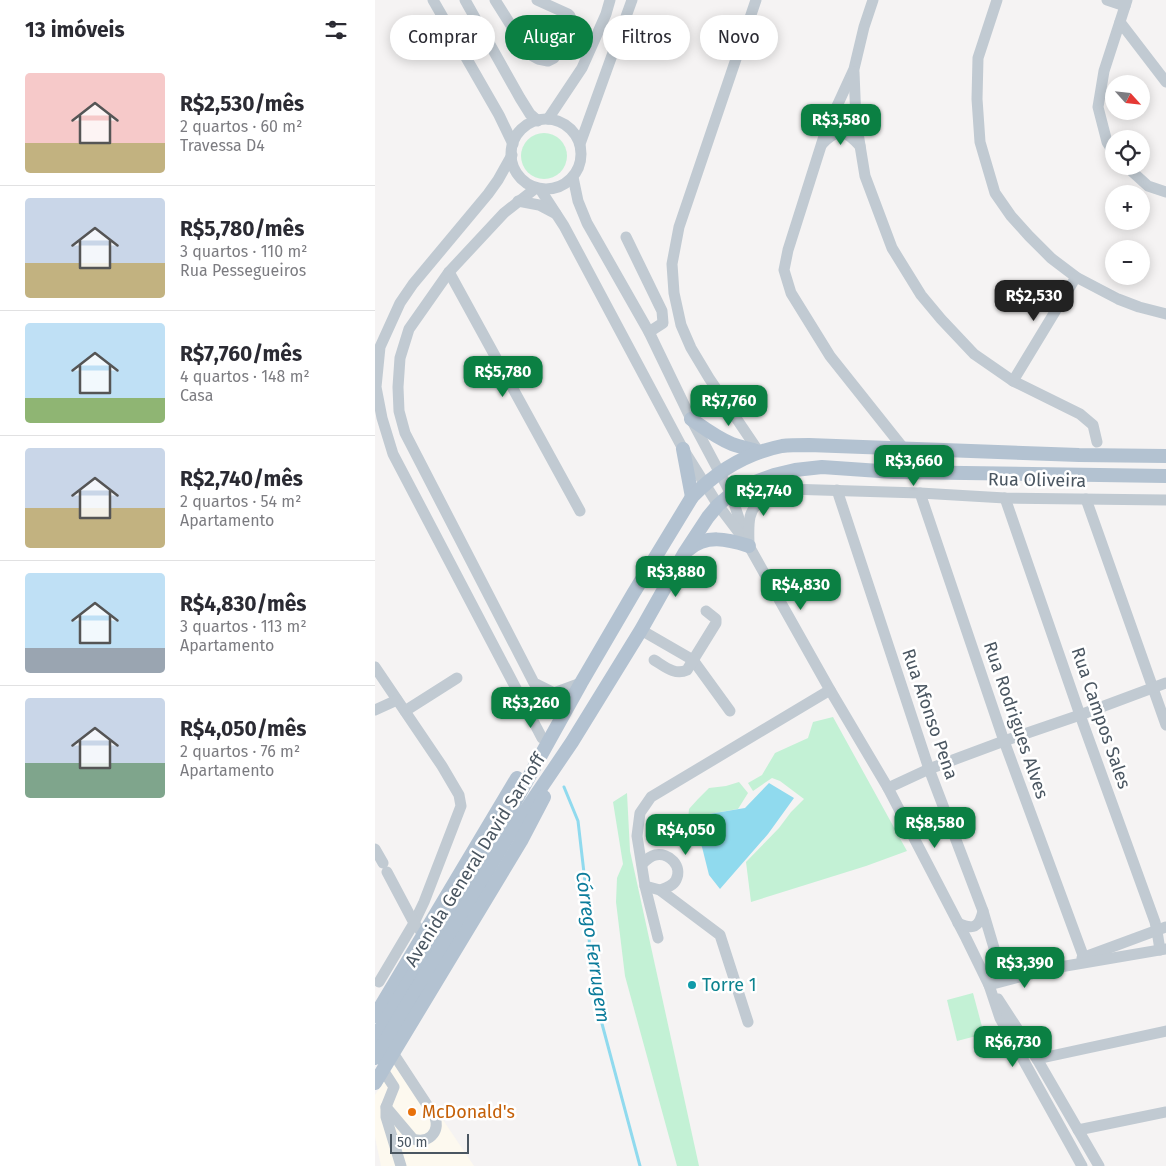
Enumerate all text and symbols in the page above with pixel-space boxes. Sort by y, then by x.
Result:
chip: Comprar [390,15,495,60]
chip: Alugar [505,15,593,60]
chip: Filtros [603,15,690,60]
chip: Novo [700,15,778,60]
icon: filters [322,16,350,44]
text: 13 imóveis [25,17,125,43]
north arrow [1105,75,1150,120]
map controls [1105,75,1150,285]
text: R$2,530/mês [180,91,304,117]
icon: home [65,93,125,153]
pin: R$3,580 [795,104,887,146]
text: R$3,580 [812,110,870,129]
text: 2 quartos · 60 m² [180,117,302,136]
button: locate [1105,130,1150,175]
text: Travessa D4 [180,136,265,155]
button: + [1105,185,1150,230]
text: R$5,780/mês [180,216,304,242]
icon: home [65,218,125,278]
button: − [1105,240,1150,285]
text: 3 quartos · 110 m² [180,242,308,261]
text: Rua Pessegueiros [180,261,306,280]
pin: R$2,530 [988,280,1080,322]
text: R$2,530 [1006,286,1062,305]
text: R$7,760/mês [180,341,302,367]
icon: home [65,343,125,403]
pin: R$5,780 [457,356,549,398]
text: R$5,780 [475,362,531,381]
text: 4 quartos · 148 m² [180,367,310,386]
pin: R$7,760 [683,384,775,427]
text: Casa [180,386,213,405]
text: R$7,760 [701,391,757,410]
pin: R$3,660 [868,444,960,487]
text: R$3,660 [885,451,943,470]
text: R$2,740/mês [180,466,303,492]
icon: home [65,468,125,528]
street label: Rua Oliveira [988,468,1086,492]
pin: R$2,740 [718,474,810,517]
text: R$2,740 [736,481,792,500]
text: 2 quartos · 54 m² [180,492,301,511]
text: Apartamento [180,511,274,530]
pin: R$3,880 [630,556,722,598]
text: R$3,880 [647,562,705,581]
pin: R$4,830 [755,568,847,611]
text: R$4,830 [772,575,830,594]
text: R$4,830/mês [180,591,306,617]
icon: home [65,593,125,653]
text: 3 quartos · 113 m² [180,617,307,636]
text: Apartamento [180,636,274,655]
street label: Rua Rodrigues Alves [979,638,1053,802]
street label: Rua Campos Sales [1066,644,1136,792]
street label: Rua Afonso Pena [897,646,963,782]
pin: R$3,260 [485,686,577,729]
text: R$3,260 [502,693,560,712]
text: R$4,050/mês [180,716,307,742]
icon: home [65,718,125,778]
text: 2 quartos · 76 m² [180,742,300,761]
street label: Avenida General David Sarnoff [400,748,551,971]
text: Apartamento [180,761,274,780]
pin: R$8,580 [889,806,981,849]
text: R$8,580 [905,813,965,832]
pin: R$4,050 [640,814,732,856]
text: R$4,050 [657,820,715,839]
water label: Córrego Ferrugem [571,870,615,1024]
pin: R$3,390 [979,946,1071,989]
text: R$3,390 [996,953,1054,972]
place label: Torre 1 [702,974,757,996]
marker: Torre 1 [686,979,698,991]
pin: R$6,730 [967,1026,1059,1068]
text: R$6,730 [985,1032,1041,1051]
place label: McDonald's [422,1101,515,1123]
marker: McDonald's [406,1106,418,1118]
scale bar [390,1131,469,1154]
text: 50 m [397,1134,428,1151]

